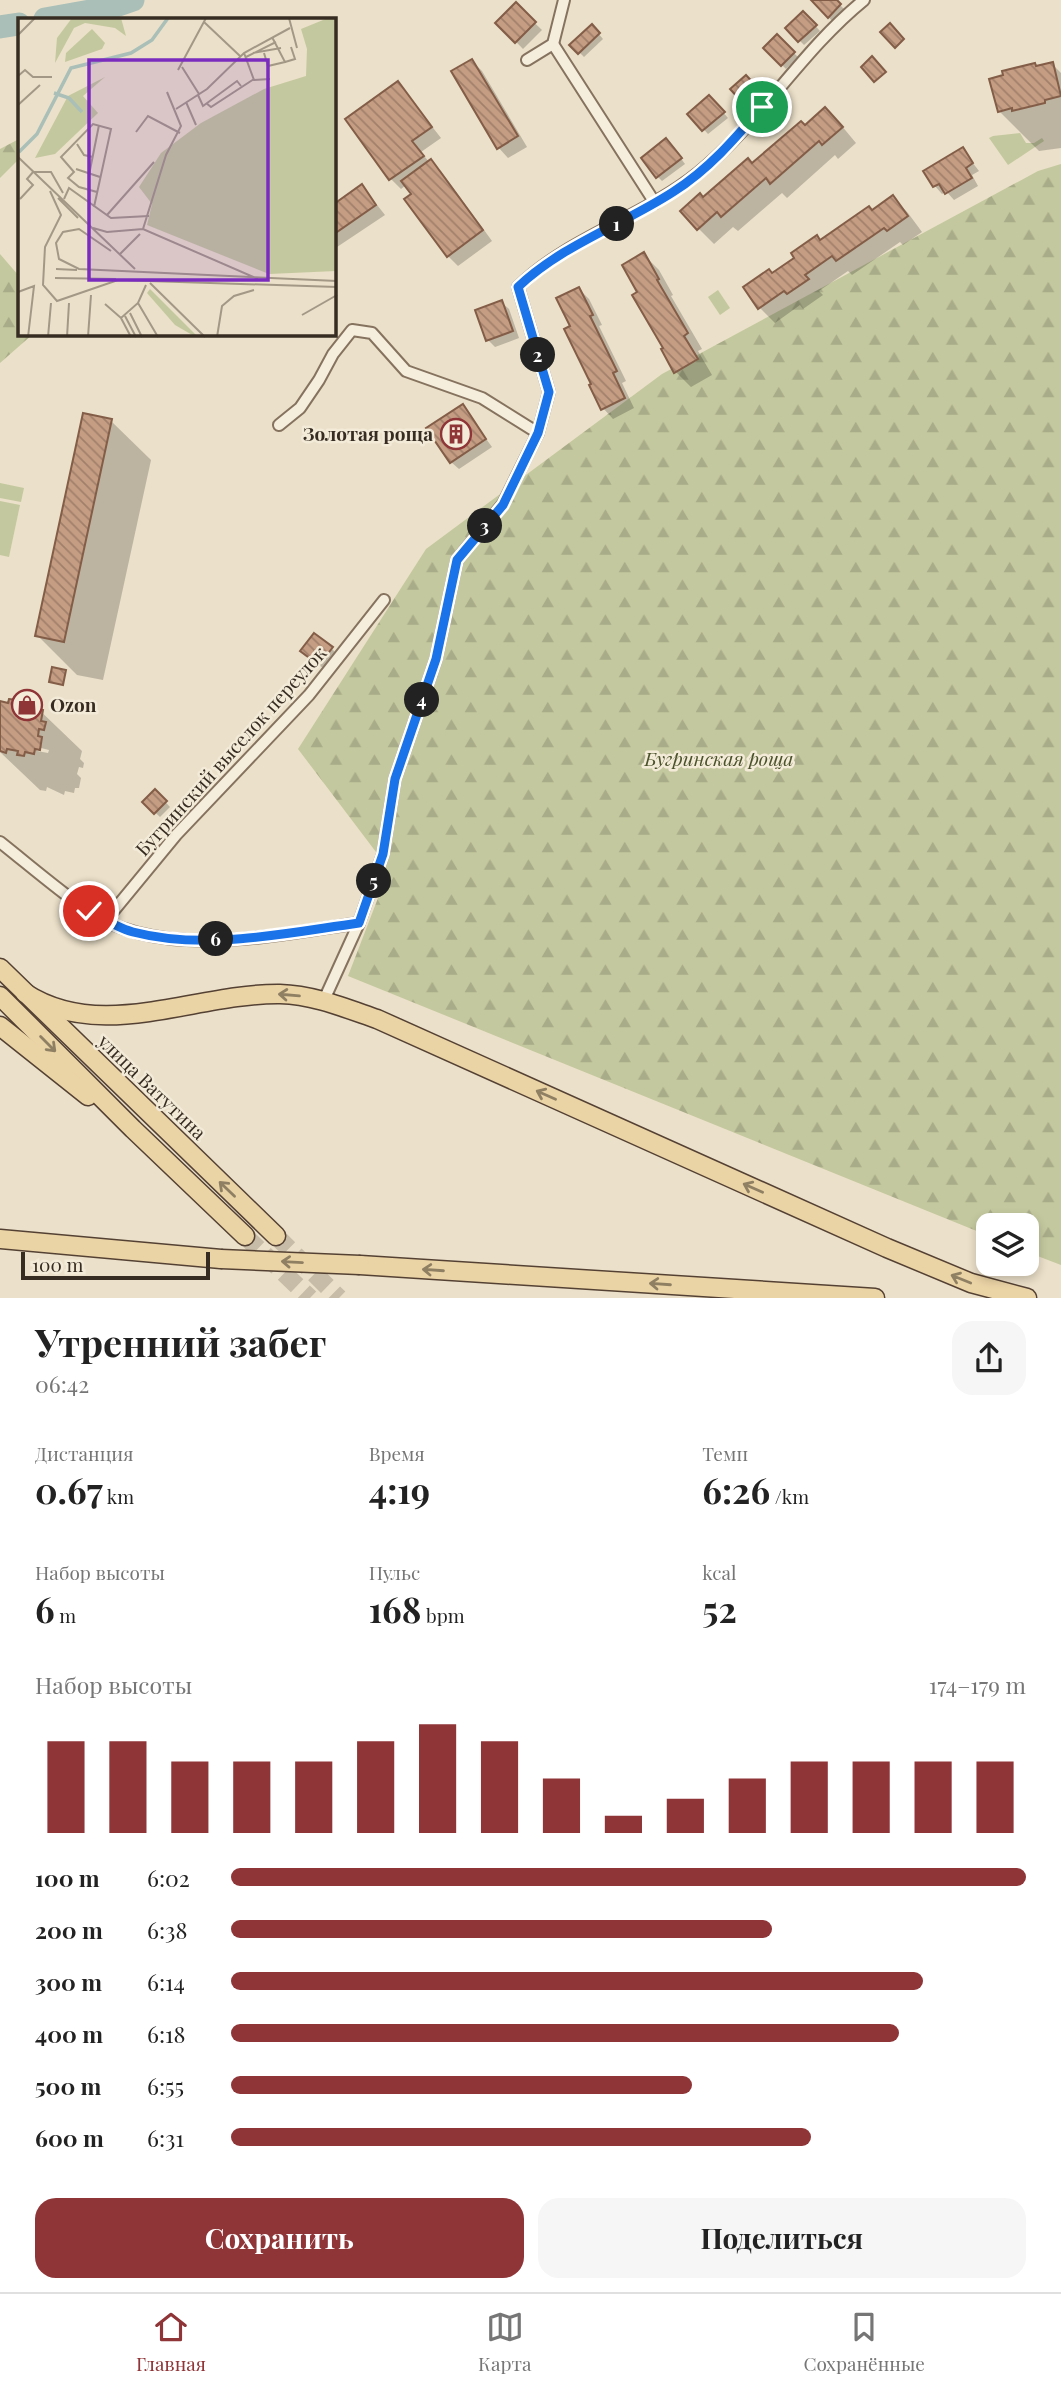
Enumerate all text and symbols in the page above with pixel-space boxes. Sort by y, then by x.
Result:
inset map [18,18,336,336]
pin [732,77,792,137]
icon: arrive [743,88,781,126]
pin: 1 [600,206,634,242]
text: 1 [613,210,620,236]
pin: 2 [520,338,556,372]
text: 2 [533,341,542,367]
building icon: Золотая роща [439,417,473,451]
place label: Золотая роща [303,420,433,446]
pin: 3 [468,508,503,544]
text: 3 [480,512,489,538]
street label: Бугринский выселок переулок [129,640,332,861]
pin: 4 [404,682,440,718]
text: 4 [416,686,427,712]
shop icon: Ozon [10,688,44,722]
place label: Ozon [50,691,97,717]
park label: Бугринская роща [644,745,794,771]
pin: 5 [356,864,392,898]
text: 5 [369,867,378,893]
pin [59,881,119,941]
icon: check [70,892,108,930]
pin: 6 [198,922,234,956]
text: 6 [210,925,221,951]
one-way arrow [278,988,301,1001]
street label: улица Ватутина [92,1027,213,1145]
one-way arrow [40,1035,57,1052]
one-way arrow [535,1088,557,1101]
one-way arrow [219,1180,236,1197]
one-way arrow [743,1181,764,1194]
map controls [976,1213,1039,1276]
button: layers [976,1213,1039,1276]
scale bar [21,1249,210,1281]
text: 100 m [32,1251,83,1277]
one-way arrow [281,1256,304,1269]
one-way arrow [422,1263,445,1276]
one-way arrow [951,1272,973,1285]
one-way arrow [649,1278,672,1291]
text: Утренний забег [35,1316,326,1367]
button: share [952,1321,1026,1395]
text: 06:42 [35,1368,89,1399]
text: Дистанция [35,1440,133,1466]
text: Время [369,1440,425,1466]
text: Темп [702,1440,748,1466]
text: 0.67 [35,1466,103,1513]
text: 4:19 [369,1466,430,1513]
text: 6:26 [702,1466,770,1513]
text: km [103,1483,134,1509]
text: /km [770,1483,809,1509]
text: Набор высоты [35,1559,165,1585]
text: Пульс [369,1559,420,1585]
text: kcal [702,1559,736,1585]
text: 6 [35,1585,55,1632]
text: 168 [369,1585,421,1632]
text: 52 [702,1585,737,1632]
text: m [55,1602,76,1628]
text: bpm [421,1602,465,1628]
text: Набор высоты [35,1669,192,1700]
text: 174–179 m [929,1669,1026,1700]
text: 100 m [35,1862,100,1893]
text: 6:02 [147,1862,190,1893]
text: 200 m [35,1914,103,1945]
text: 6:38 [147,1914,187,1945]
text: 300 m [35,1966,102,1997]
text: 6:14 [147,1966,185,1997]
text: 400 m [35,2018,103,2049]
text: 6:18 [147,2018,185,2049]
text: 500 m [35,2070,101,2101]
text: 6:55 [147,2070,184,2101]
text: 600 m [35,2122,104,2153]
text: 6:31 [147,2122,184,2153]
button: Сохранить [35,2198,524,2278]
button: Поделиться [538,2198,1026,2278]
tab: Главная [136,2308,206,2376]
tab: Карта [478,2308,531,2376]
tab: Сохранённые [804,2308,925,2376]

